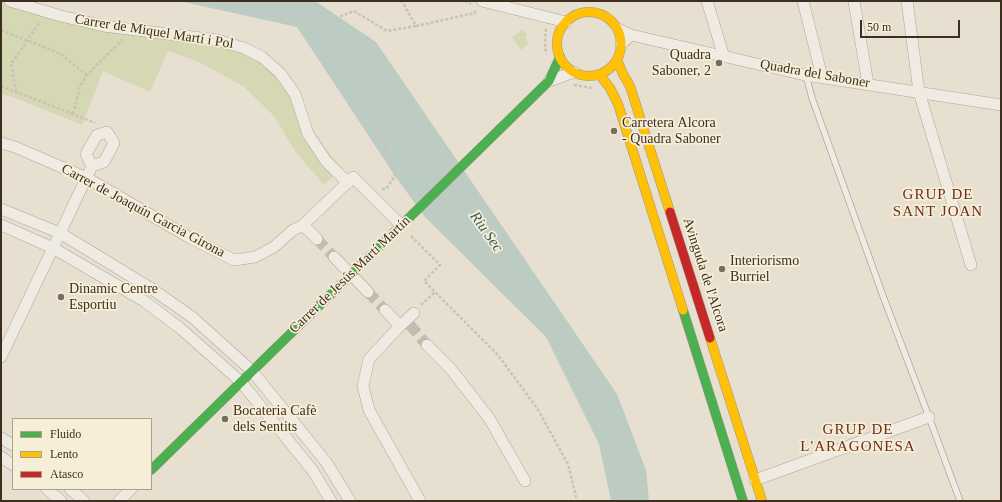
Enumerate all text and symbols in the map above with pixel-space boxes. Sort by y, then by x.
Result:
street label: Carrer de Miquel Martí i Pol [73,11,235,53]
scale bar [862,12,962,38]
text: 50 m [867,20,891,34]
place label: Quadra Saboner, 2 [652,47,711,80]
street label: Quadra del Saboner [759,56,871,92]
marker: Quadra Saboner, 2 [714,58,724,68]
place label: Carretera Alcora - Quadra Saboner [622,115,721,148]
marker: Carretera Alcora - Quadra Saboner [609,126,619,136]
street label: Carrer de Joaquín Garcia Girona [58,161,228,261]
district label: GRUP DE SANT JOAN [893,186,983,221]
water label: Riu Sec [466,208,506,256]
street label: Carrer de Jesús Martí Martín [286,213,414,337]
street label: Avinguda de l'Alcora [679,216,731,334]
place label: Interiorismo Burriel [730,253,799,286]
marker: Interiorismo Burriel [717,264,727,274]
place label: Dinamic Centre Esportiu [69,281,158,314]
marker: Dinamic Centre Esportiu [56,292,66,302]
place label: Bocateria Cafè dels Sentits [233,403,317,436]
marker: Bocateria Cafè dels Sentits [220,414,230,424]
legend [12,418,152,490]
district label: GRUP DE L'ARAGONESA [800,421,916,456]
text: Fluido [50,427,81,441]
text: Lento [50,447,78,461]
text: Atasco [50,467,83,481]

